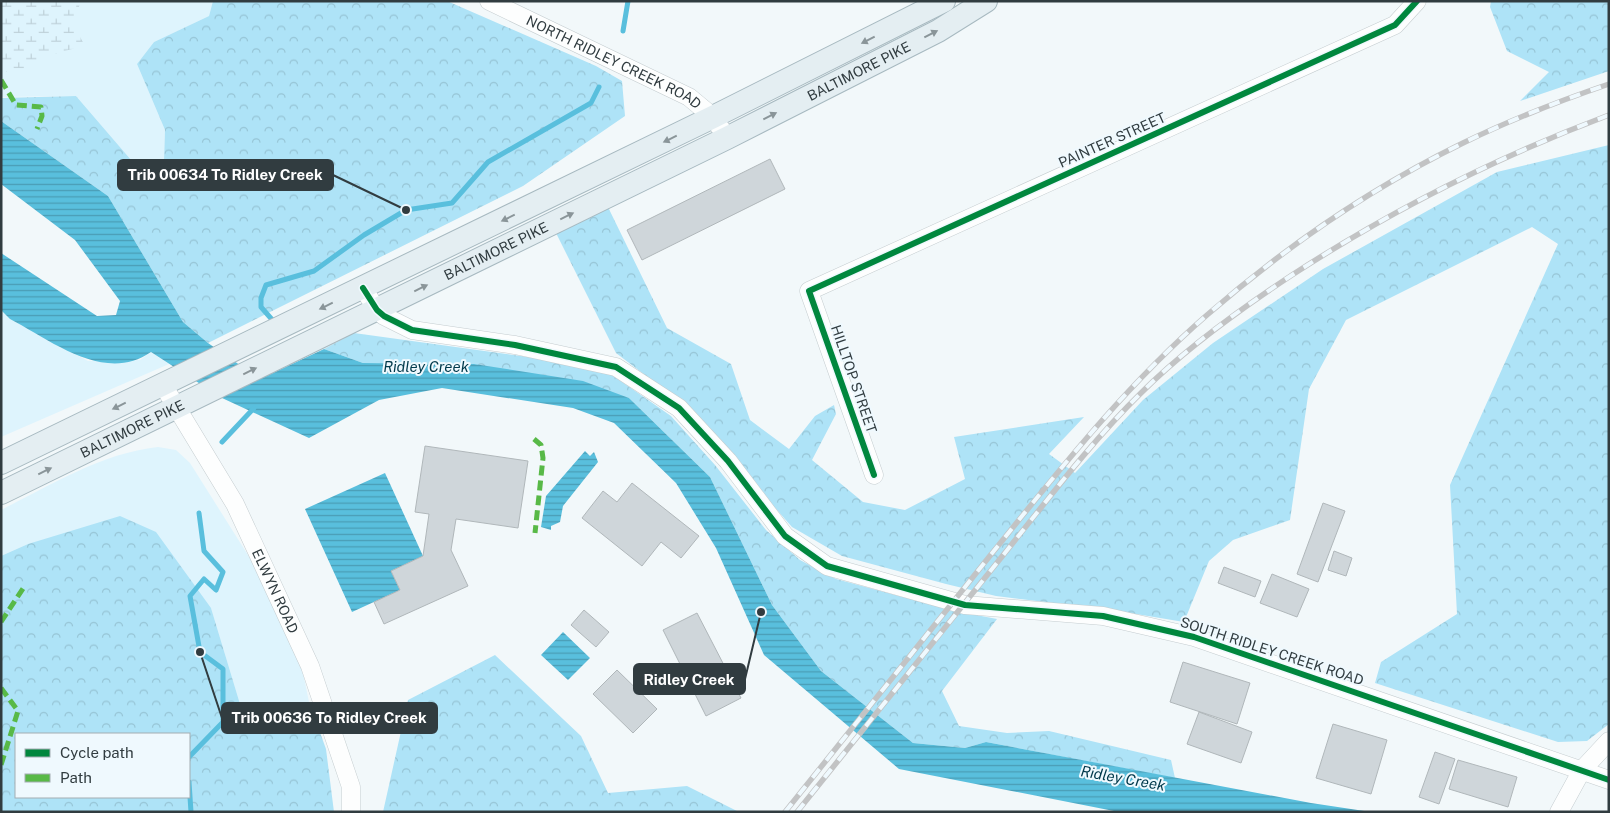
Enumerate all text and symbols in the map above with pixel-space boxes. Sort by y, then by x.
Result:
street label: NORTH RIDLEY CREEK ROAD [524,12,705,112]
one-way arrow [924,30,938,38]
one-way arrow [861,36,875,44]
street label: BALTIMORE PIKE [805,38,913,104]
street label: PAINTER STREET [1056,109,1168,171]
one-way arrow [763,112,778,120]
one-way arrow [663,135,677,143]
callout: Trib 00634 To Ridley Creek [118,160,333,190]
text: Trib 00634 To Ridley Creek [127,166,323,183]
one-way arrow [559,212,574,221]
one-way arrow [501,214,515,222]
street label: BALTIMORE PIKE [441,219,551,283]
one-way arrow [413,284,428,292]
one-way arrow [319,302,333,310]
street label: HILLTOP STREET [828,323,880,435]
water label: Ridley Creek [383,358,470,375]
one-way arrow [243,367,257,375]
street label: BALTIMORE PIKE [78,397,187,461]
one-way arrow [112,402,127,410]
one-way arrow [38,467,52,475]
street label: ELWYN ROAD [249,546,302,636]
street label: SOUTH RIDLEY CREEK ROAD [1178,614,1366,688]
callout: Ridley Creek [634,664,745,694]
text: Ridley Creek [643,671,735,688]
callout: Trib 00636 To Ridley Creek [222,703,437,733]
text: Trib 00636 To Ridley Creek [231,709,427,726]
legend [15,733,190,798]
text: Cycle path [60,744,134,761]
water label: Ridley Creek [1079,762,1167,794]
text: Path [60,769,92,786]

